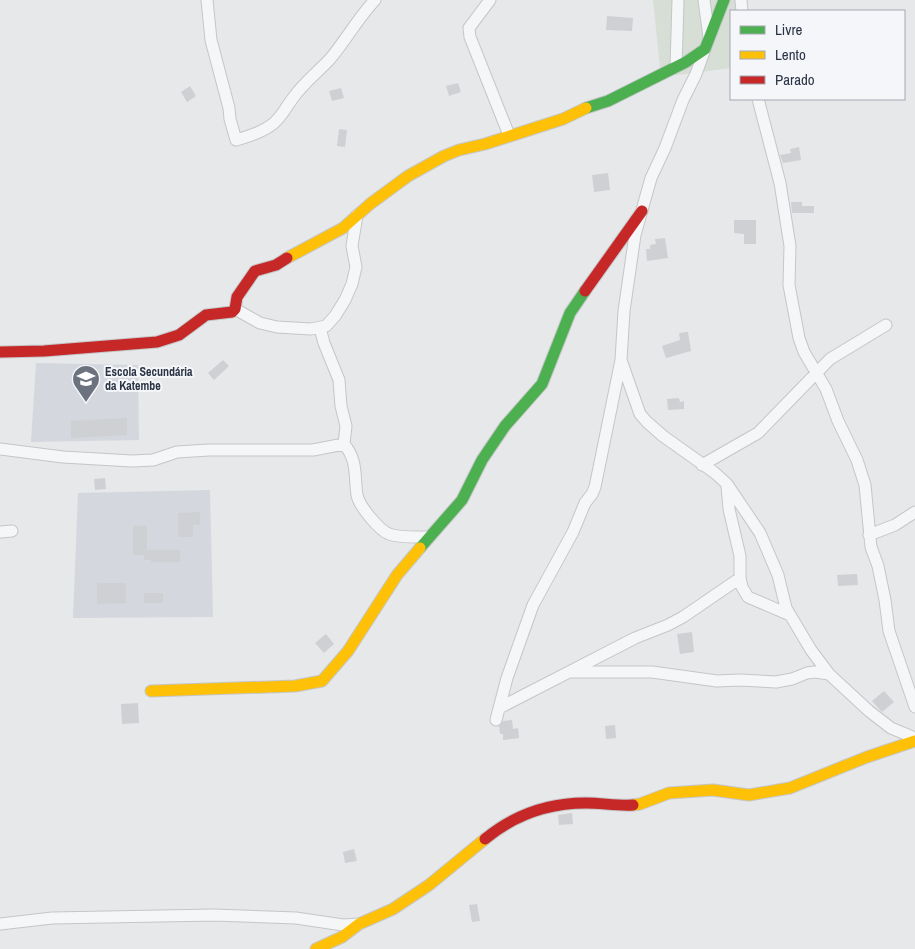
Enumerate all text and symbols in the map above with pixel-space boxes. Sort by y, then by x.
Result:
legend [730,10,905,100]
text: Livre [775,19,803,40]
text: Lento [775,44,806,65]
text: Parado [775,69,815,90]
school or university icon: Escola Secundária da Katembe [71,364,101,403]
place label: Escola Secundária da Katembe [105,364,193,394]

